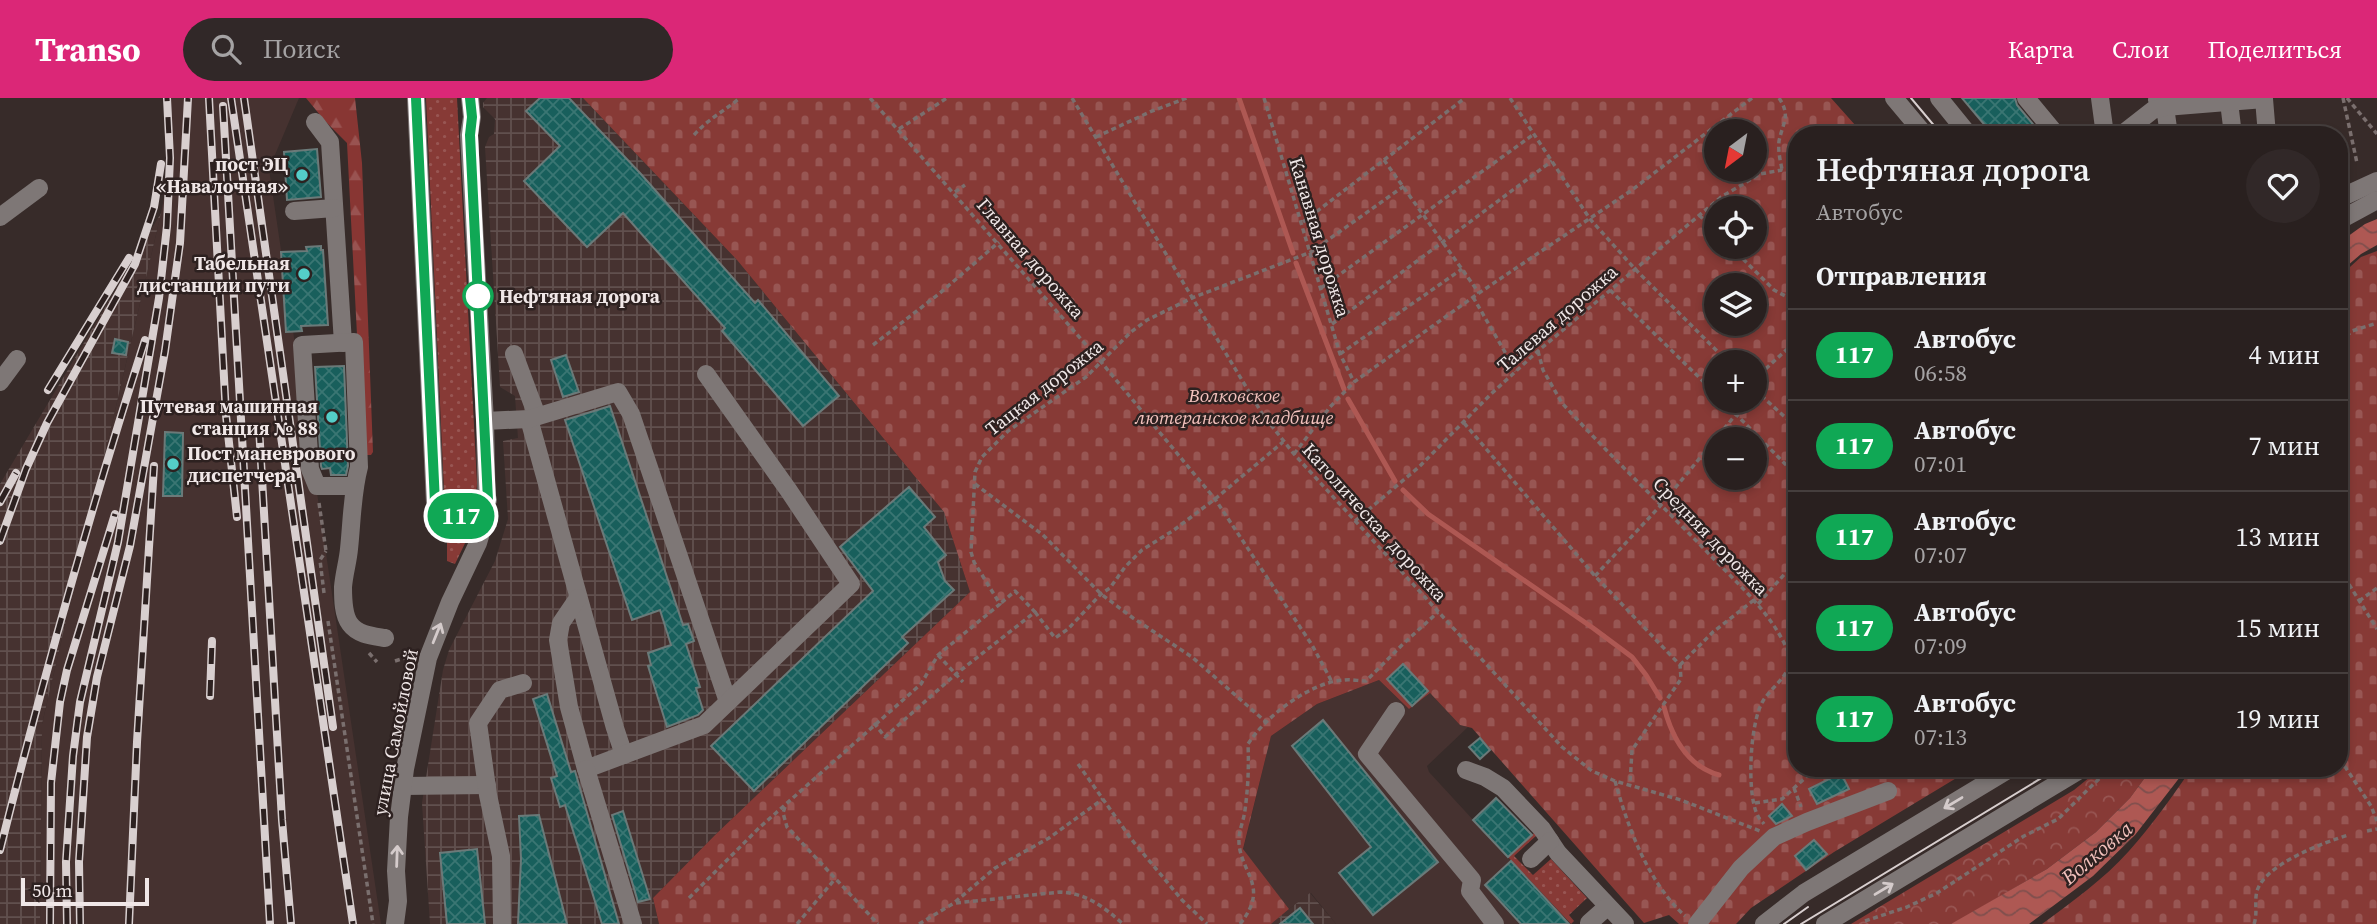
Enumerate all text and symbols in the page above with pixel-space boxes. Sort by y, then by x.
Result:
search box [183,18,673,81]
text: Transo [35,27,141,72]
icon: search [207,30,245,68]
text: Поиск [263,31,340,67]
text: Карта [2008,33,2074,66]
text: Слои [2112,33,2169,66]
text: Поделиться [2207,33,2342,66]
north arrow [1704,119,1768,182]
map controls [1704,119,1767,490]
text: Нефтяная дорога [1816,147,2090,192]
button: heart [2246,149,2320,223]
place label: пост ЭЦ «Навалочная» [156,151,289,199]
street label: Канавная дорожка [1283,154,1357,321]
marker: пост ЭЦ «Навалочная» [294,167,310,183]
street label: Главная дорожка [971,192,1091,324]
button: locate [1704,196,1767,259]
text: Автобус [1816,196,1903,228]
place label: Табельная дистанции пути [137,250,290,298]
street label: Талевая дорожка [1491,258,1623,377]
text: Отправления [1816,258,1987,294]
marker: Табельная дистанции пути [296,266,312,282]
button: layers [1704,273,1767,336]
marker: Нефтяная дорога [463,281,493,311]
place label: Нефтяная дорога [499,283,661,309]
text: Автобус [1914,321,2016,357]
street label: Тацкая дорожка [980,333,1109,441]
text: 4 мин [2248,337,2320,373]
text: 117 [1835,338,1874,371]
button: + [1704,350,1767,413]
text: 06:58 [1914,357,1967,389]
park label: Волковское лютеранское кладбище [1134,382,1333,430]
place label: Путевая машинная станция № 88 [140,393,318,441]
marker: Путевая машинная станция № 88 [324,409,340,425]
text: Автобус [1914,412,2016,448]
button: − [1704,427,1767,490]
text: 7 мин [2248,428,2320,464]
text: 117 [1835,429,1874,462]
street label: Католическая дорожка [1297,437,1454,607]
place label: Пост маневрового диспетчера [187,440,356,488]
text: 07:01 [1914,448,1967,480]
marker: Пост маневрового диспетчера [165,456,181,472]
street label: Средняя дорожка [1647,471,1775,601]
line badge: 117 [421,493,501,539]
text: 117 [441,499,481,532]
text: Автобус [1914,503,2016,539]
text: 13 мин [2235,519,2320,555]
text: 117 [1835,520,1874,553]
text: 07:07 [1914,539,1967,571]
text: Автобус [1914,594,2016,630]
text: 15 мин [2235,610,2320,646]
text: 117 [1835,611,1874,644]
one-way arrow [432,623,445,645]
text: 07:09 [1914,630,1967,662]
street label: улица Самойловой [366,646,424,818]
text: Автобус [1914,685,2016,721]
text: 19 мин [2235,701,2320,737]
text: 117 [1835,702,1874,735]
text: 07:13 [1914,721,1967,753]
one-way arrow [1943,796,1963,810]
water label: Волковка [2054,814,2139,892]
one-way arrow [390,845,403,868]
scale bar [21,875,149,907]
text: 50 m [32,877,73,903]
one-way arrow [1873,881,1893,895]

